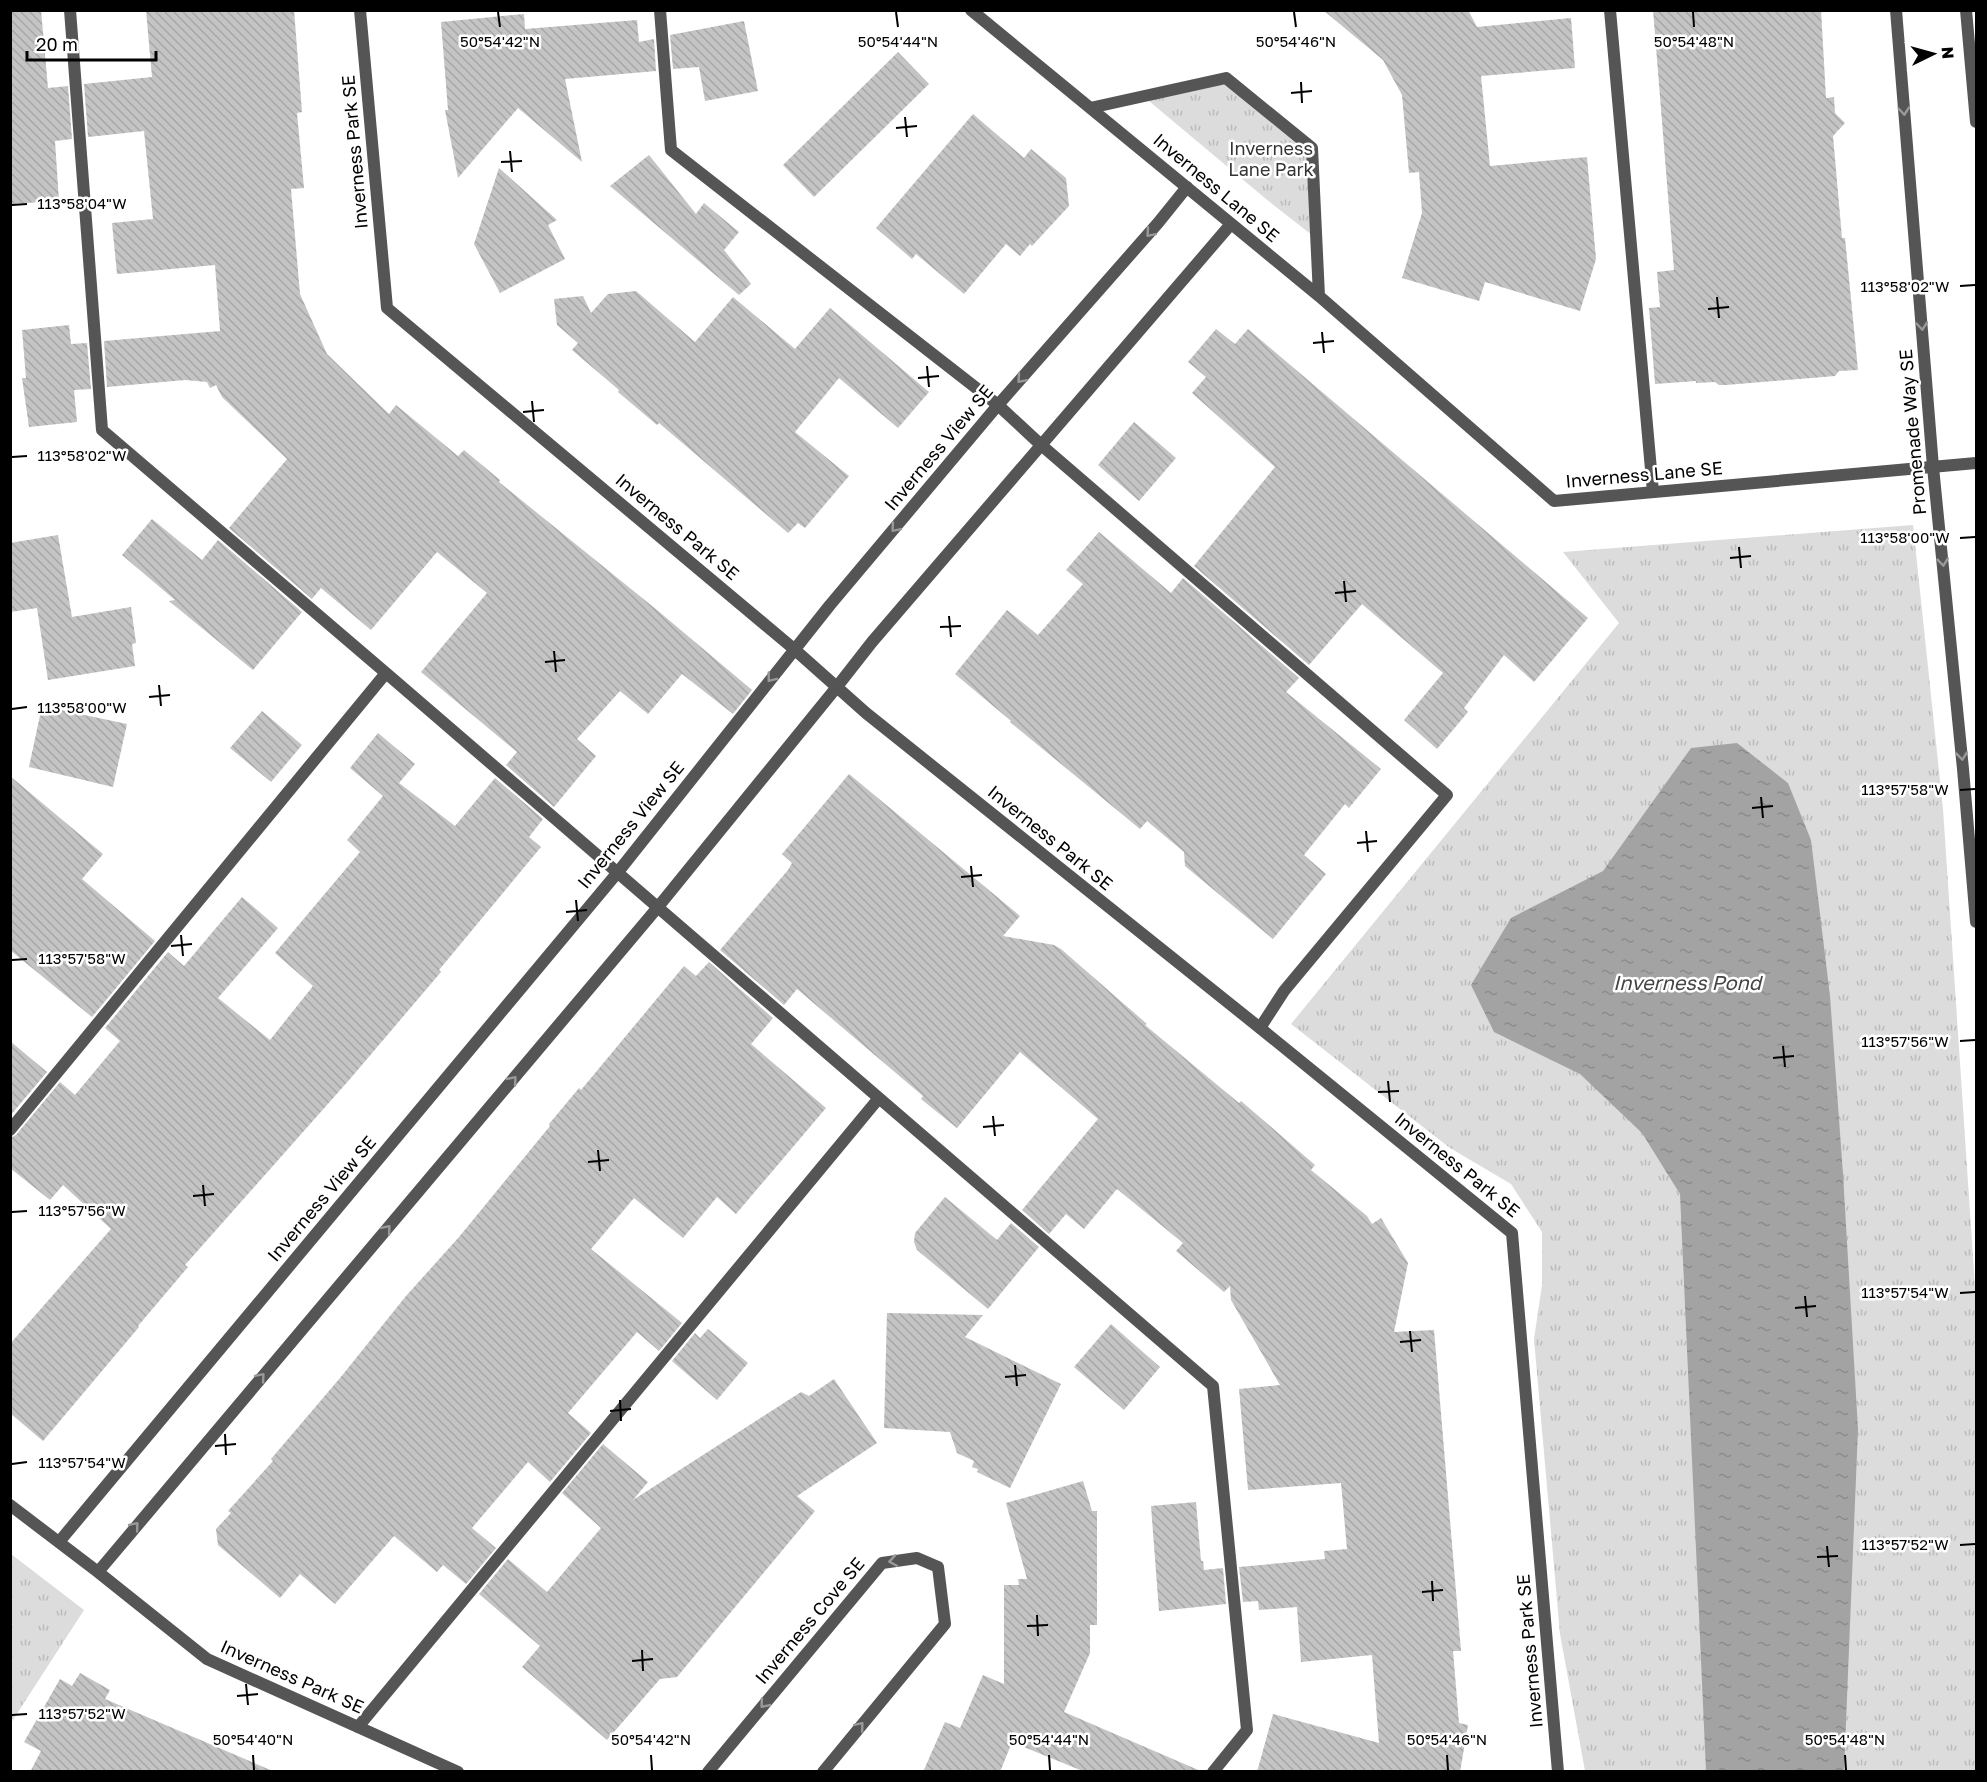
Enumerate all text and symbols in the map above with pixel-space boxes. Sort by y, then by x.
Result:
scale bar [27,24,156,62]
north arrow [1903,24,1963,84]
text: 50°54'42"N [460,32,540,50]
text: 50°54'44"N [858,32,938,50]
text: 50°54'46"N [1256,32,1336,50]
text: 50°54'48"N [1654,32,1734,50]
text: 20 m [36,33,78,55]
text: N [1937,46,1958,60]
street label: Inverness Park SE [336,74,372,230]
one-way arrow [1897,106,1910,115]
street label: Inverness Lane SE [1149,128,1284,246]
park label: Inverness Lane Park [1228,137,1314,180]
text: 113°58'04"W [37,194,127,212]
one-way arrow [1146,226,1157,236]
text: 113°58'02"W [1861,277,1949,295]
one-way arrow [1915,321,1928,330]
street label: Promenade Way SE [1894,348,1930,516]
one-way arrow [1017,372,1028,383]
street label: Inverness View SE [879,380,997,515]
text: 113°58'02"W [38,446,126,464]
street label: Inverness Lane SE [1564,456,1723,492]
street label: Inverness Park SE [611,468,744,584]
one-way arrow [891,521,902,532]
text: 113°58'00"W [1860,528,1950,546]
one-way arrow [1936,557,1949,566]
one-way arrow [767,671,778,682]
text: 113°58'00"W [37,698,127,716]
one-way arrow [1955,751,1968,761]
street label: Inverness View SE [572,756,688,892]
street label: Inverness Park SE [984,780,1118,894]
text: 113°57'58"W [1861,780,1949,798]
text: 113°57'58"W [38,949,126,967]
water label: Inverness Pond [1613,970,1764,994]
text: 113°57'56"W [1861,1032,1949,1050]
one-way arrow [506,1075,517,1086]
street label: Inverness Park SE [1391,1107,1525,1221]
street label: Inverness View SE [262,1131,380,1266]
text: 113°57'56"W [38,1201,126,1219]
one-way arrow [380,1224,391,1235]
text: 113°57'54"W [1861,1283,1949,1301]
one-way arrow [254,1373,265,1384]
text: 113°57'54"W [38,1453,126,1471]
one-way arrow [128,1522,139,1533]
text: 113°57'52"W [1861,1535,1949,1553]
street label: Inverness Cove SE [750,1553,869,1688]
one-way arrow [889,1555,898,1567]
street label: Inverness Park SE [1511,1573,1547,1729]
street label: Inverness Park SE [217,1635,368,1718]
one-way arrow [760,1697,771,1708]
text: 113°57'52"W [38,1704,126,1722]
one-way arrow [853,1722,864,1733]
text: 50°54'40"N [213,1730,293,1748]
text: 50°54'42"N [611,1730,691,1748]
text: 50°54'44"N [1009,1730,1089,1748]
text: 50°54'46"N [1407,1730,1487,1748]
text: 50°54'48"N [1805,1730,1885,1748]

